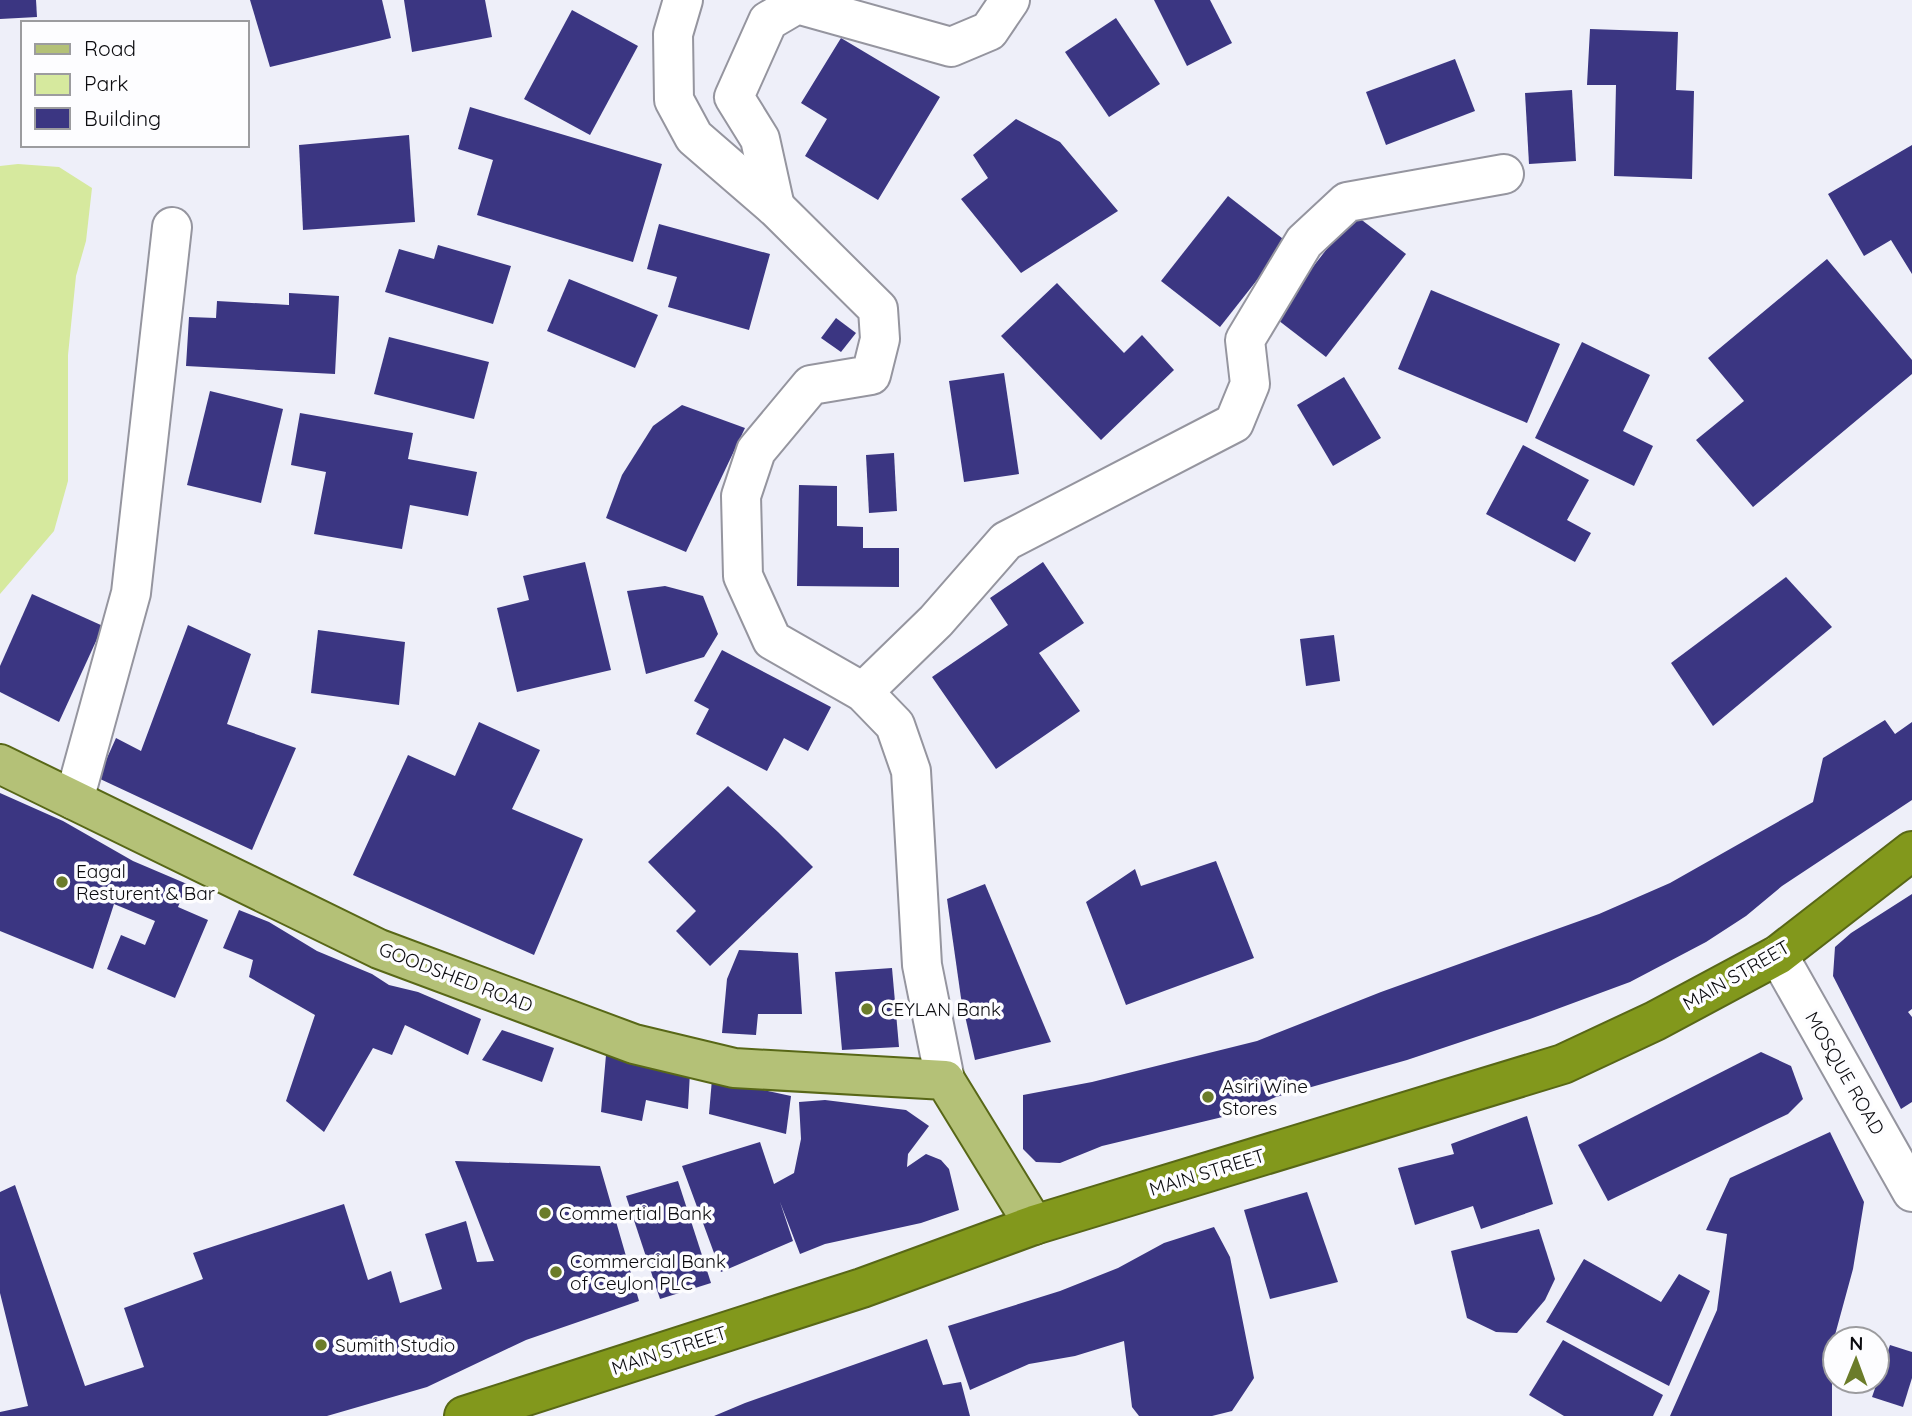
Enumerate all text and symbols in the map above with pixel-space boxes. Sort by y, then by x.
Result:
legend [21,21,248,147]
text: Road [84,35,136,61]
text: Park [84,70,128,96]
text: Building [84,105,161,131]
place label: Eagal Resturent & Bar [76,859,216,905]
marker: Eagal Resturent & Bar [54,874,70,890]
street label: MAIN STREET [1678,935,1794,1015]
street label: GOODSHED ROAD [376,937,536,1017]
place label: CEYLAN Bank [881,997,1001,1021]
marker: CEYLAN Bank [859,1001,875,1017]
street label: MOSQUE ROAD [1800,1007,1890,1139]
place label: Asiri Wine Stores [1222,1074,1308,1120]
marker: Asiri Wine Stores [1200,1089,1216,1105]
street label: MAIN STREET [1146,1143,1268,1201]
place label: Commertial Bank [559,1201,712,1225]
marker: Commertial Bank [537,1205,553,1221]
place label: Commercial Bank of Ceylon PLC [570,1249,726,1295]
marker: Commercial Bank of Ceylon PLC [548,1264,564,1280]
street label: MAIN STREET [608,1320,730,1380]
north arrow [1821,1325,1891,1395]
text: N [1849,1331,1863,1355]
place label: Sumith Studio [335,1333,455,1357]
marker: Sumith Studio [313,1337,329,1353]

